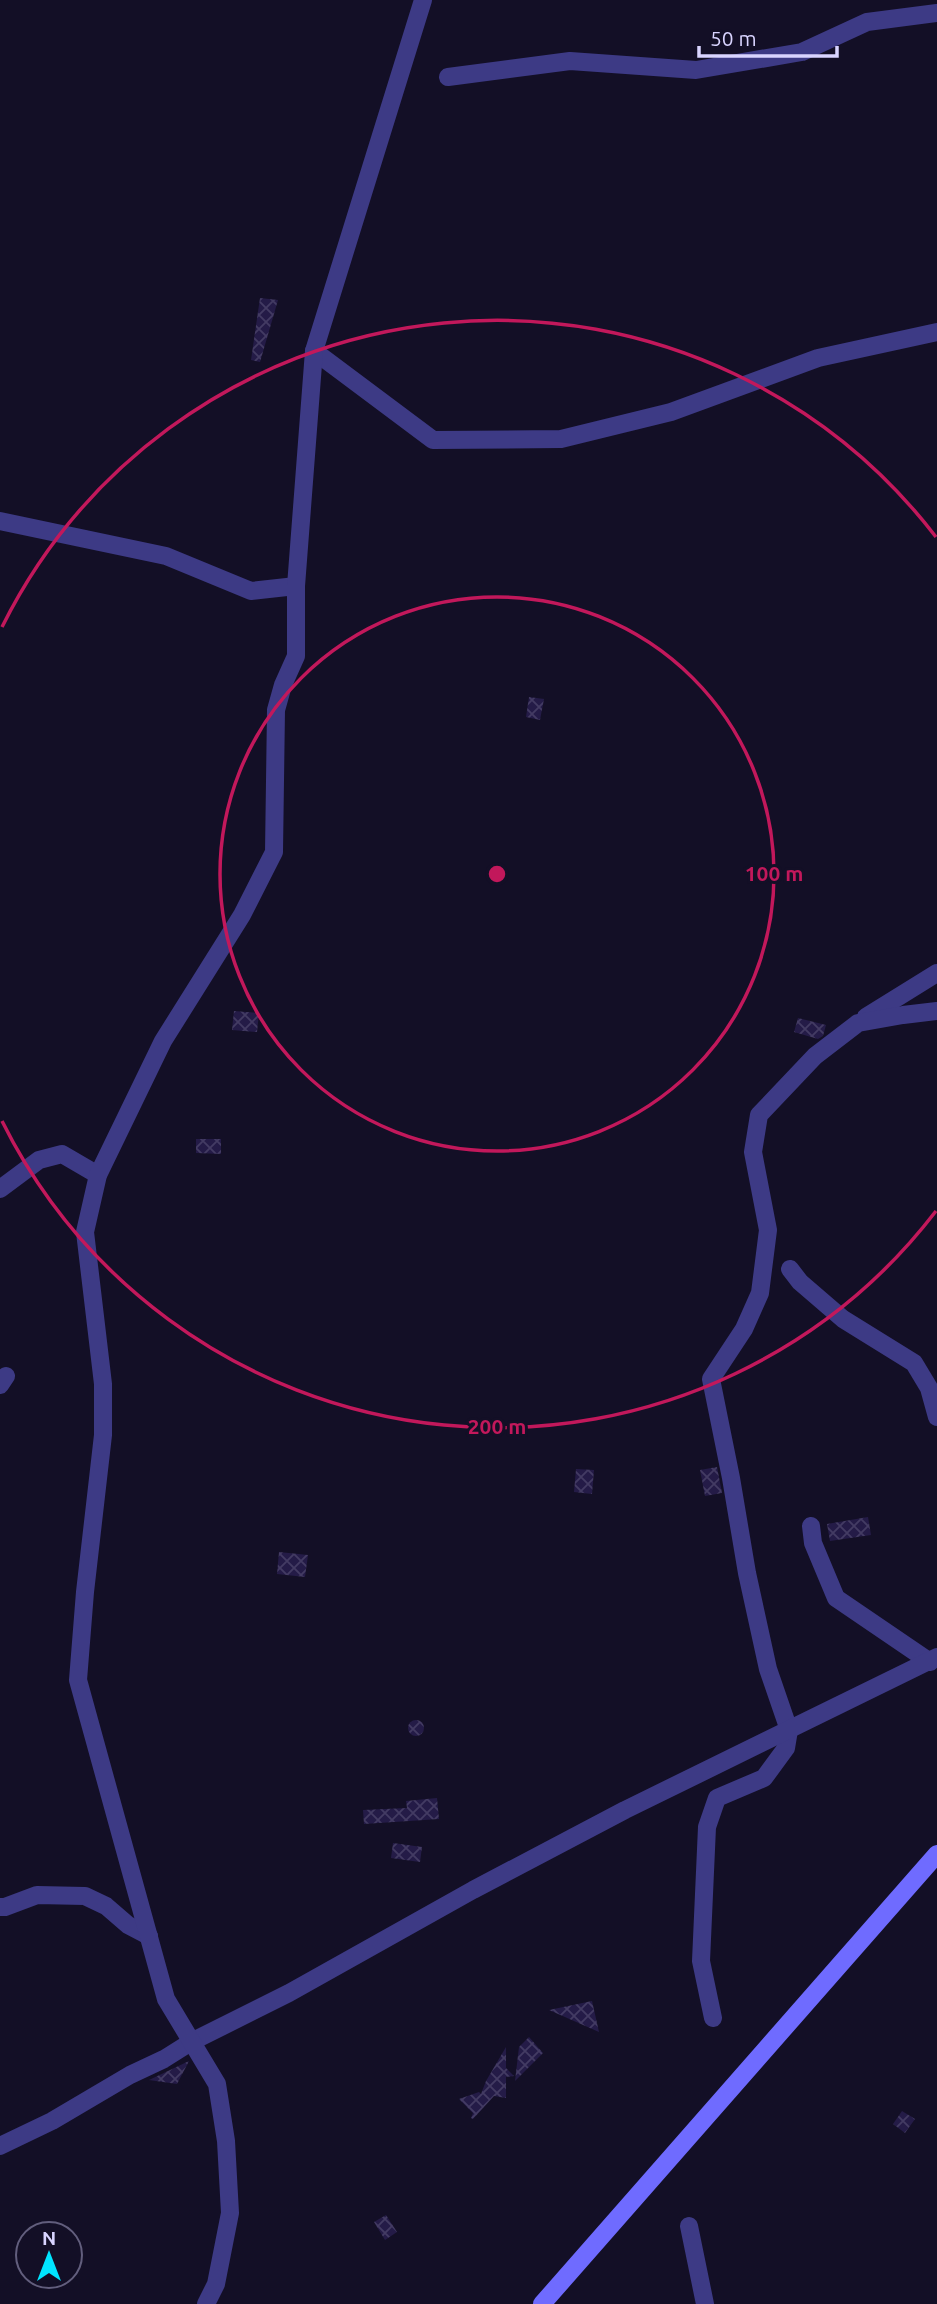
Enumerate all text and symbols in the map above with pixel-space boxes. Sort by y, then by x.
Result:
scale bar [699,14,837,58]
text: 50 m [710,26,757,50]
text: 100 m [745,861,803,885]
centre of rings [485,862,509,886]
text: 200 m [468,1414,526,1438]
north arrow [14,2220,84,2290]
text: N [42,2227,56,2249]

